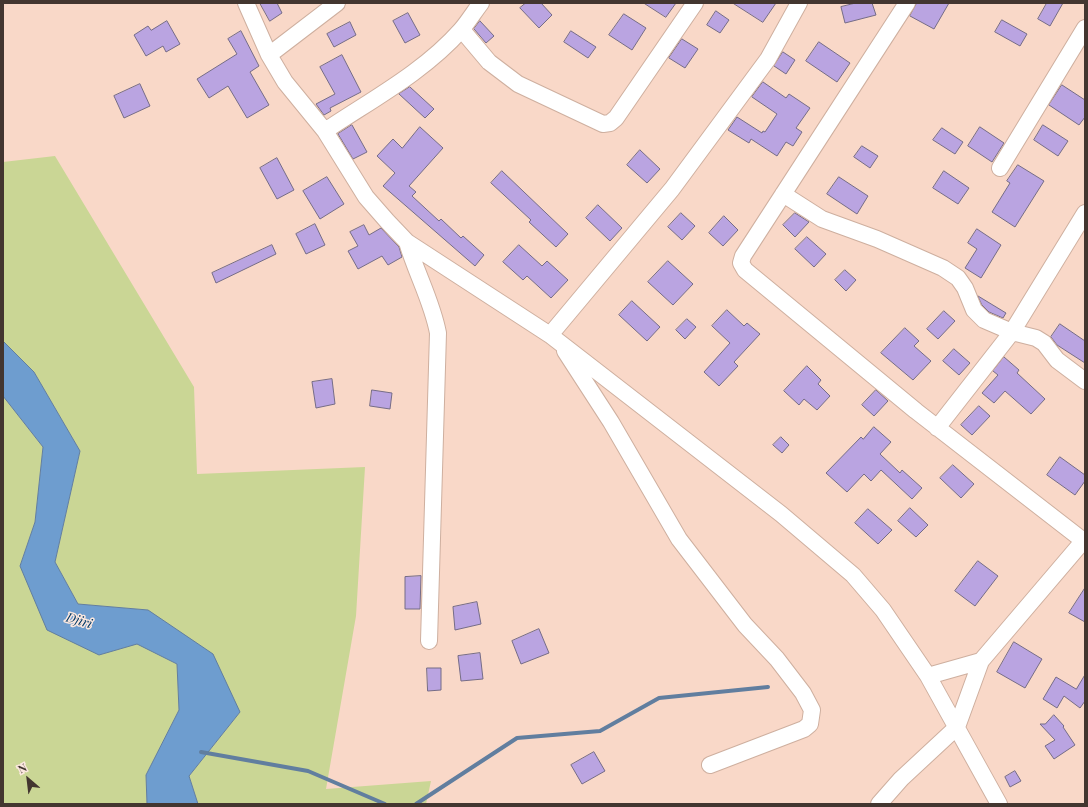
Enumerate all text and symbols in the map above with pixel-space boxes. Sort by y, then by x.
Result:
water label: Djiri [64,610,94,632]
north arrow [8,759,48,799]
text: N [15,759,29,776]

